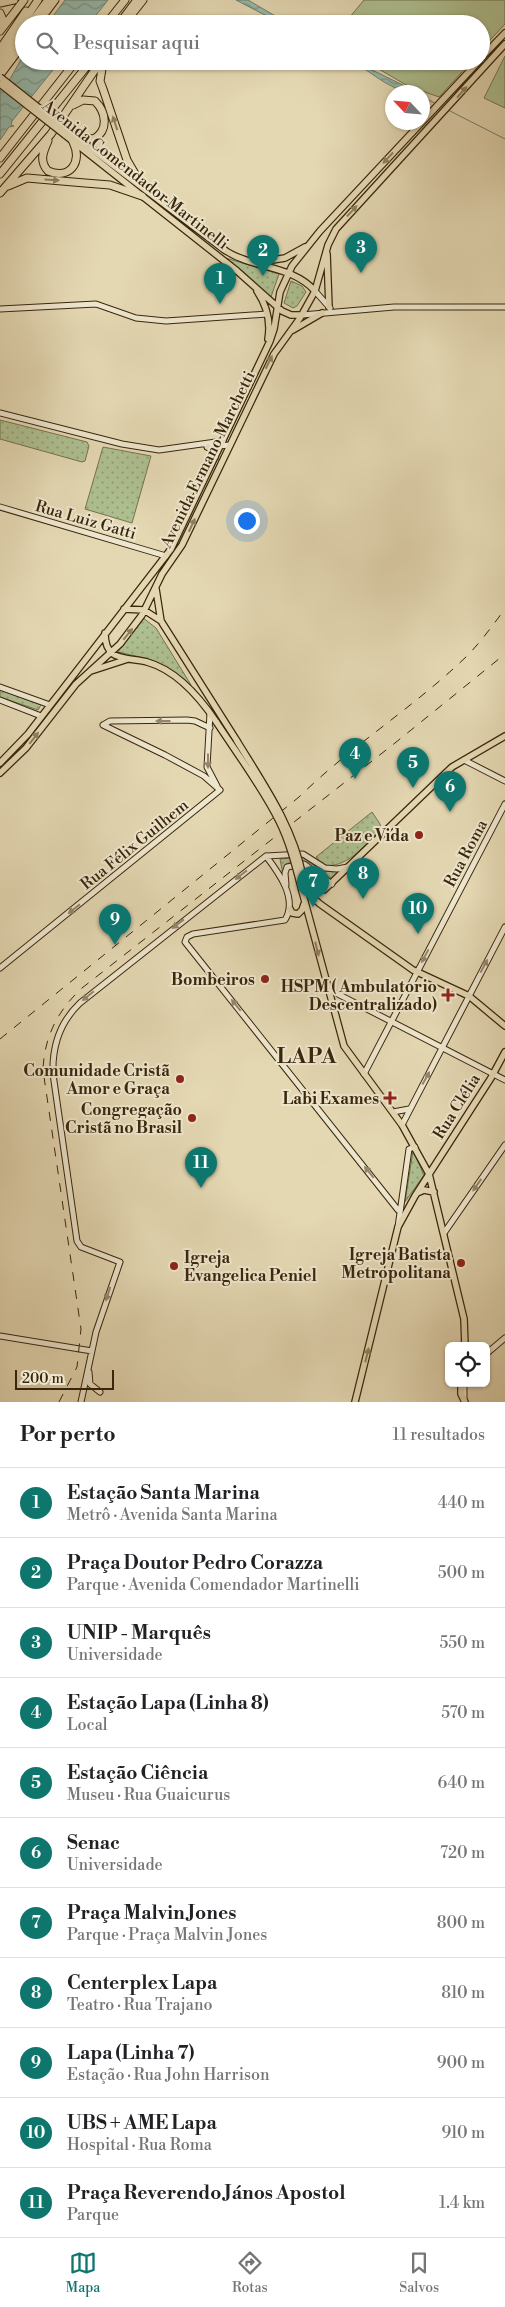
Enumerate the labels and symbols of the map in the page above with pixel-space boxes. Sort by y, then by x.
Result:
north arrow [385,85,430,130]
one-way arrow [456,87,468,99]
street label: Avenida Comendador Martinelli [37,95,233,254]
one-way arrow [111,116,119,131]
one-way arrow [382,152,394,164]
one-way arrow [45,177,61,185]
one-way arrow [346,205,358,217]
pin: 3 [345,232,377,273]
pin: 2 [247,235,279,276]
pin: 1 [204,263,236,304]
one-way arrow [265,355,274,370]
street label: Avenida Ermano Marchetti [156,368,260,552]
street label: Rua Luiz Gatti [33,496,138,544]
your location [234,508,260,534]
one-way arrow [188,518,196,532]
one-way arrow [122,628,133,641]
one-way arrow [155,717,171,725]
one-way arrow [28,732,39,745]
pin: 4 [339,738,371,779]
pin: 5 [397,747,429,788]
one-way arrow [204,753,212,769]
pin: 6 [434,771,466,812]
street label: Rua Félix Guilhem [77,795,193,894]
street label: Rua Roma [440,815,492,891]
place label: Paz e Vida [335,826,409,846]
marker: Paz e Vida [413,829,425,841]
pin: 8 [347,858,379,899]
pin: 7 [297,866,329,907]
one-way arrow [234,870,248,880]
pin: 10 [402,893,434,934]
one-way arrow [67,904,81,914]
pin: 9 [99,904,131,945]
one-way arrow [172,919,185,930]
one-way arrow [313,942,321,957]
one-way arrow [421,948,429,963]
one-way arrow [480,959,488,974]
place label: Bombeiros [171,970,255,990]
marker: Bombeiros [259,973,271,985]
place label: HSPM ( Ambulatorio Descentralizado) [281,977,437,1015]
marker: HSPM ( Ambulatorio Descentralizado) [441,988,455,1002]
one-way arrow [82,990,95,1001]
one-way arrow [230,999,241,1012]
district label: LAPA [277,1044,337,1070]
place label: Comunidade Cristã Amor e Graça [23,1061,170,1099]
street label: Rua Clélia [429,1069,485,1143]
one-way arrow [422,1071,430,1086]
marker: Comunidade Cristã Amor e Graça [174,1073,186,1085]
place label: Labi Exames [282,1089,379,1109]
marker: Labi Exames [383,1091,397,1105]
place label: Congregação Cristã no Brasil [65,1100,183,1138]
marker: Congregação Cristã no Brasil [186,1112,198,1124]
pin: 11 [185,1147,217,1188]
one-way arrow [364,1165,375,1178]
one-way arrow [472,1179,482,1192]
place label: Igreja Batista Metropolitana [341,1245,451,1283]
place label: Igreja Evangelica Peniel [184,1248,317,1286]
marker: Igreja Batista Metropolitana [455,1257,467,1269]
marker: Igreja Evangelica Peniel [168,1260,180,1272]
one-way arrow [103,1287,111,1302]
one-way arrow [363,1348,371,1363]
scale bar [15,1367,114,1390]

